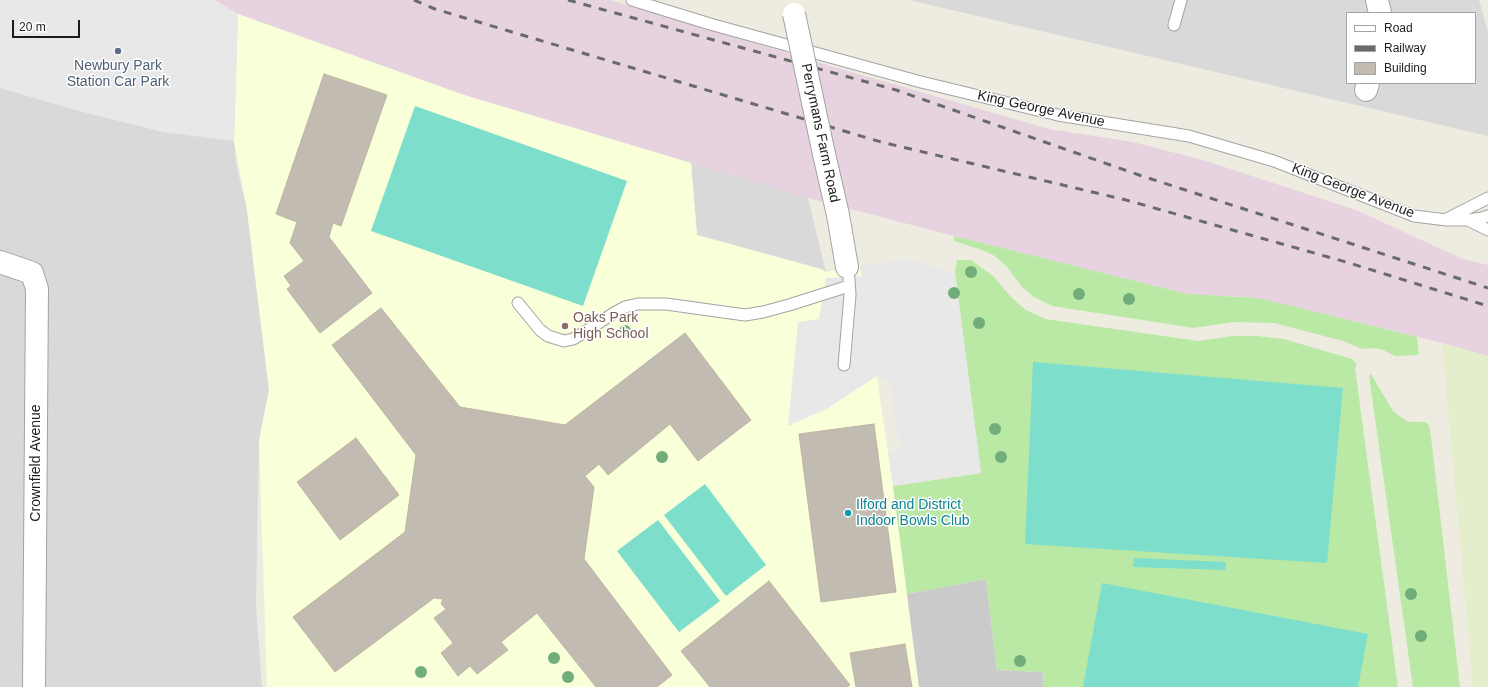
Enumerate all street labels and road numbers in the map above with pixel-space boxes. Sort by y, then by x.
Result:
street label: Perrymans Farm Road [797,62,843,204]
street label: King George Avenue [976,87,1106,131]
street label: King George Avenue [1289,160,1417,222]
street label: Crownfield Avenue [28,404,44,522]

